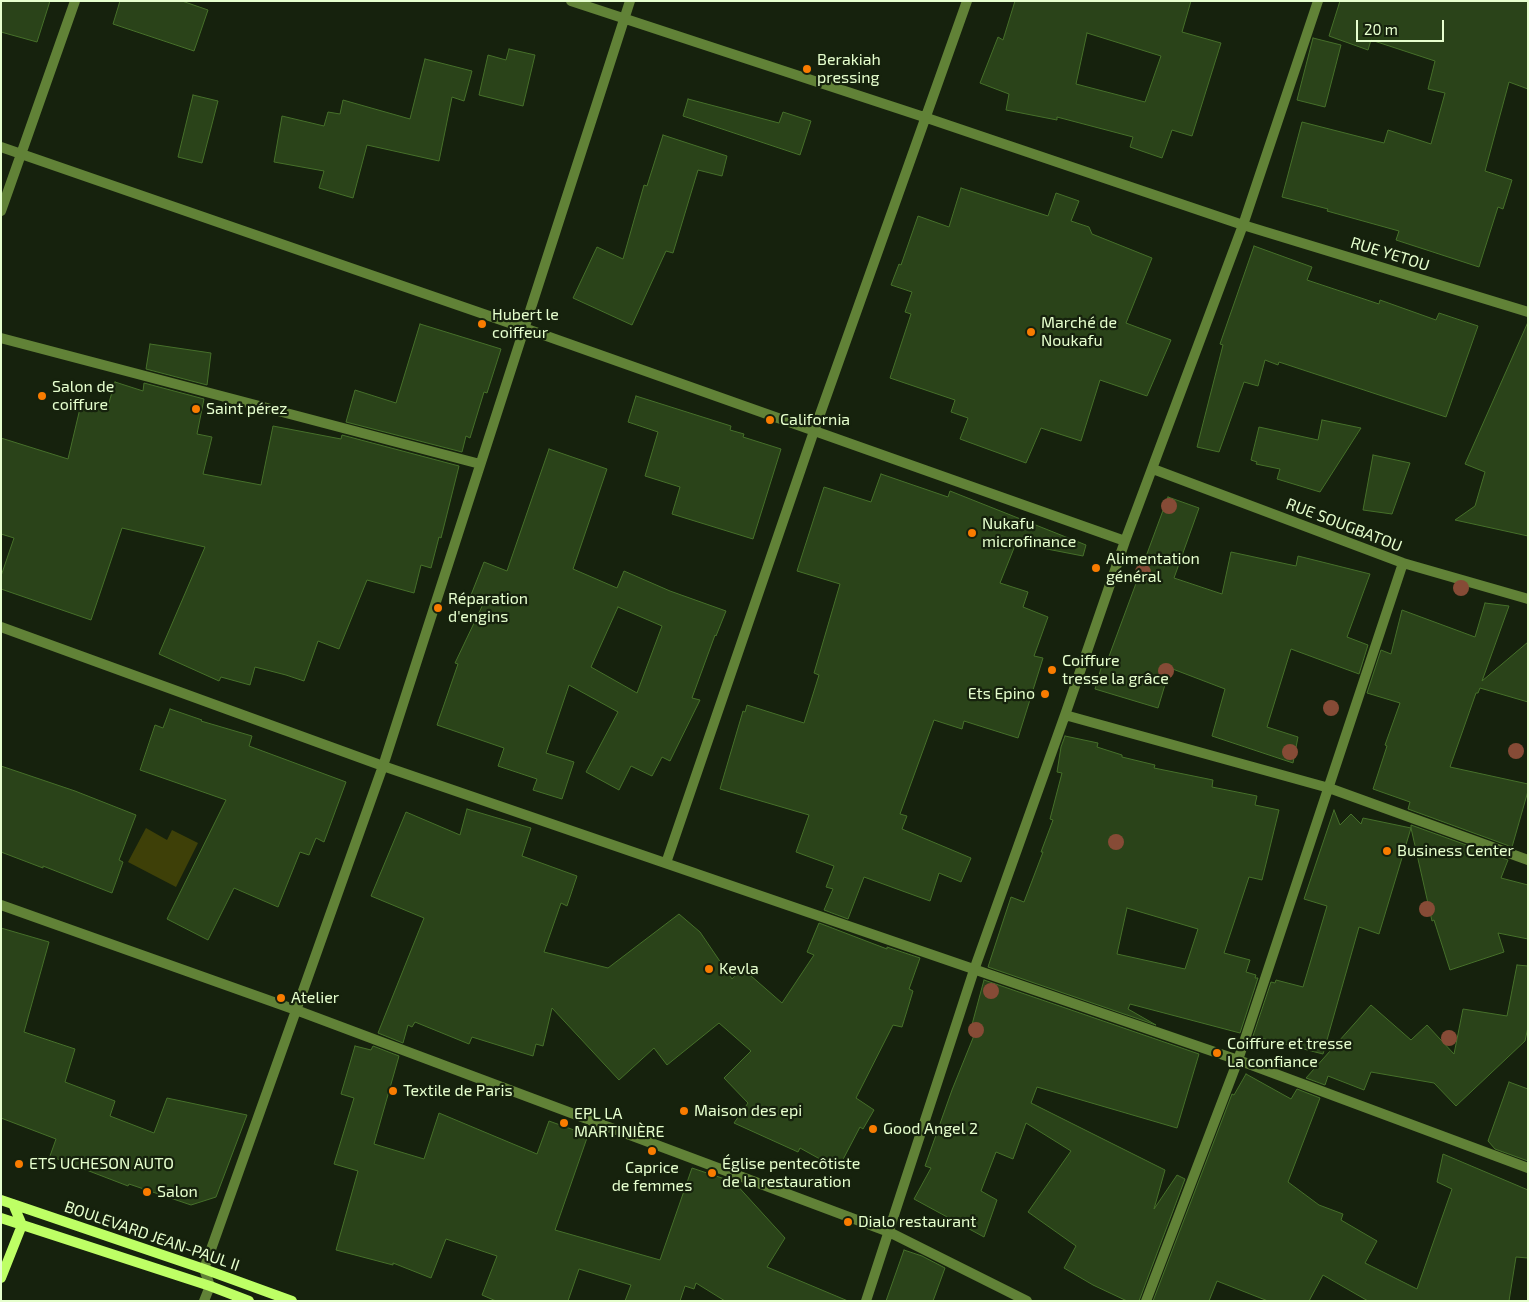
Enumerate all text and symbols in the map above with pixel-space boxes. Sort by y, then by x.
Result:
scale bar [1359,10,1446,42]
text: 20 m [1364,20,1398,38]
place label: Berakiah pressing [817,50,881,88]
marker: Berakiah pressing [801,63,813,75]
street label: RUE YETOU [1348,233,1432,275]
place label: Hubert le coiffeur [492,305,559,343]
place label: Marché de Noukafu [1041,313,1117,351]
marker: Hubert le coiffeur [476,318,488,330]
marker: Marché de Noukafu [1025,326,1037,338]
place label: Salon de coiffure [52,377,114,415]
marker: Salon de coiffure [36,390,48,402]
place label: Saint pérez [206,399,288,419]
marker: Saint pérez [190,403,202,415]
place label: California [780,410,850,430]
marker: California [764,414,776,426]
street label: RUE SOUGBATOU [1283,494,1405,556]
place label: Nukafu microfinance [982,514,1076,552]
marker: Nukafu microfinance [966,527,978,539]
place label: Alimentation général [1106,549,1200,587]
marker: Alimentation général [1090,562,1102,574]
place label: Réparation d'engins [448,589,528,627]
marker: Réparation d'engins [432,602,444,614]
place label: Coiffure tresse la grâce [1062,651,1169,689]
marker: Coiffure tresse la grâce [1046,664,1058,676]
place label: Ets Epino [968,684,1035,704]
marker: Ets Epino [1039,688,1051,700]
place label: Business Center [1397,841,1514,861]
marker: Business Center [1381,845,1393,857]
place label: Kevla [719,959,759,979]
marker: Kevla [703,963,715,975]
place label: Atelier [291,988,339,1008]
marker: Atelier [275,992,287,1004]
place label: Coiffure et tresse La confiance [1227,1034,1352,1072]
marker: Coiffure et tresse La confiance [1211,1047,1223,1059]
place label: Textile de Paris [403,1081,513,1101]
marker: Textile de Paris [387,1085,399,1097]
place label: Maison des epi [694,1101,802,1121]
place label: EPL LA MARTINIÈRE [574,1104,664,1142]
marker: Maison des epi [678,1105,690,1117]
marker: EPL LA MARTINIÈRE [558,1117,570,1129]
place label: Good Angel 2 [883,1119,978,1139]
marker: Good Angel 2 [867,1123,879,1135]
marker: Caprice de femmes [646,1145,658,1157]
place label: ETS UCHESON AUTO [29,1154,174,1174]
place label: Église pentecôtiste de la restauration [722,1154,860,1192]
marker: ETS UCHESON AUTO [13,1158,25,1170]
place label: Caprice de femmes [612,1158,692,1196]
marker: Église pentecôtiste de la restauration [706,1167,718,1179]
place label: Salon [157,1182,198,1202]
marker: Salon [141,1186,153,1198]
street label: BOULEVARD JEAN-PAUL II [62,1197,242,1275]
place label: Dialo restaurant [858,1212,976,1232]
marker: Dialo restaurant [842,1216,854,1228]

